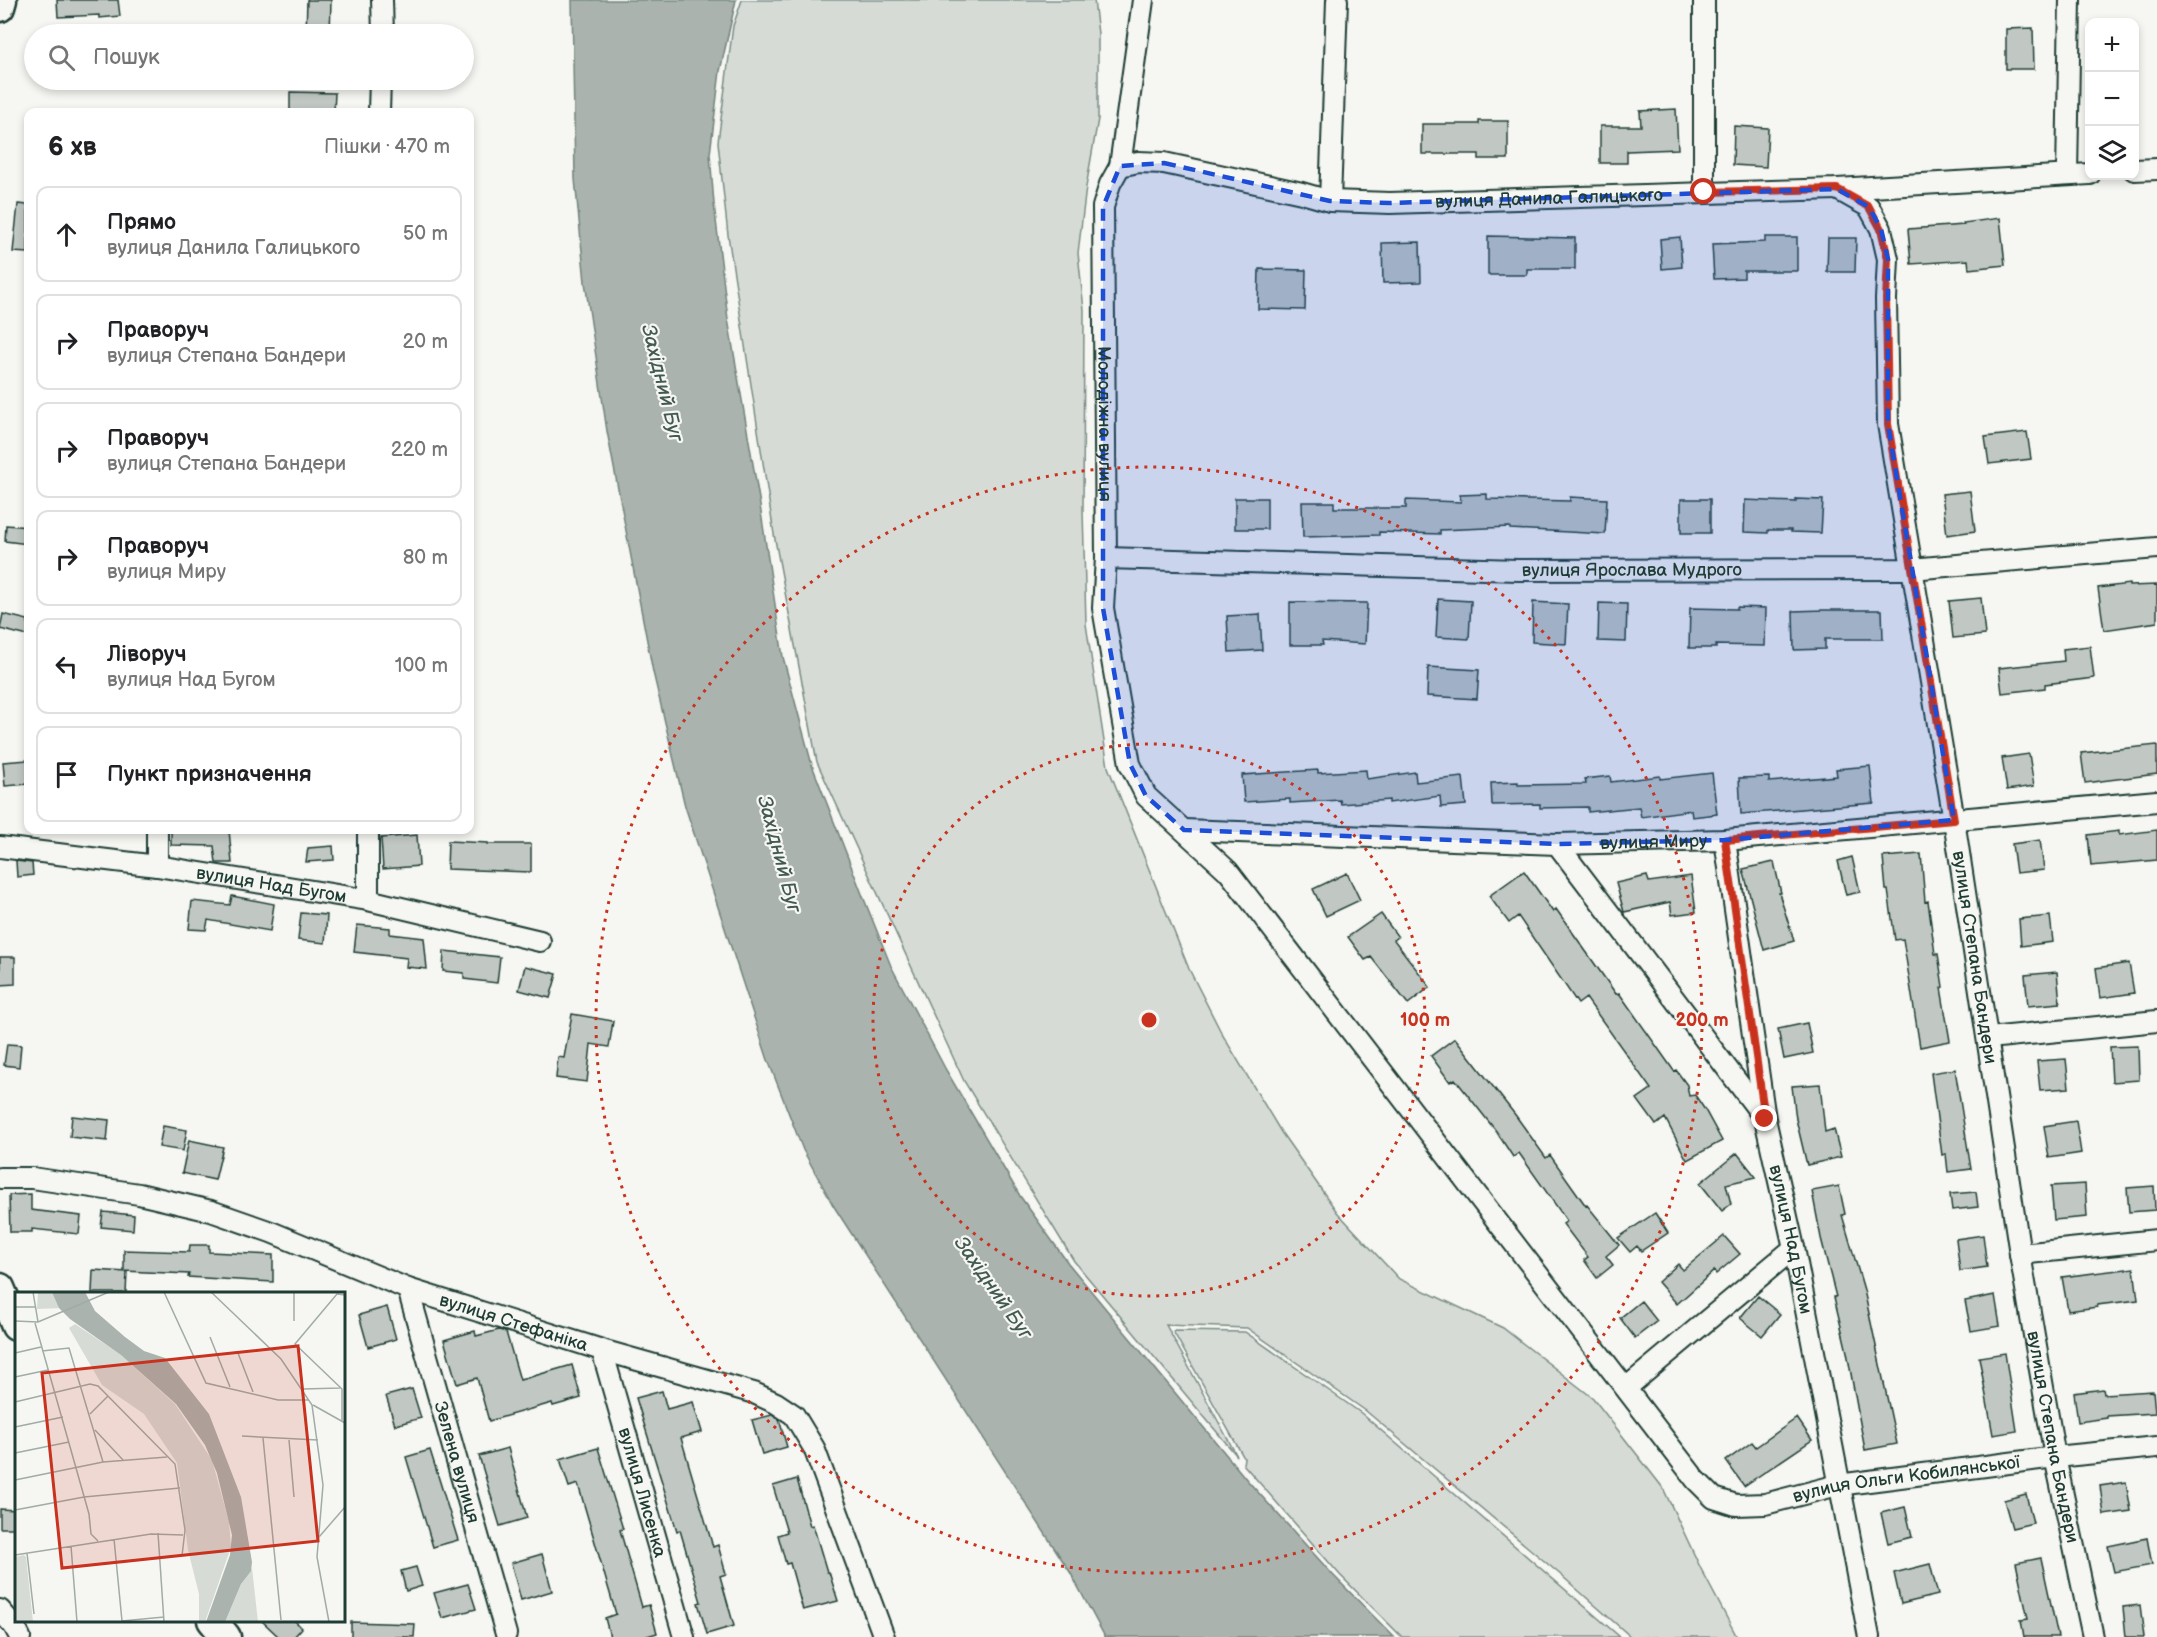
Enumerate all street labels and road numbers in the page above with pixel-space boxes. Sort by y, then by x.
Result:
street label: вулиця Данила Галицького [1435,184,1663,212]
street label: Молодіжна вулиця [1094,346,1116,502]
street label: вулиця Ярослава Мудрого [1522,559,1742,580]
street label: вулиця Миру [1600,830,1708,853]
street label: вулиця Степана Бандери [1948,849,2001,1065]
street label: вулиця Над Бугом [195,862,348,907]
street label: вулиця Над Бугом [1765,1163,1817,1316]
street label: вулиця Стефаніка [437,1289,591,1356]
street label: вулиця Степана Бандери [2023,1329,2083,1545]
street label: Зелена вулиця [430,1399,484,1525]
street label: вулиця Лисенка [614,1425,671,1560]
street label: вулиця Ольги Кобилянської [1790,1451,2022,1507]

